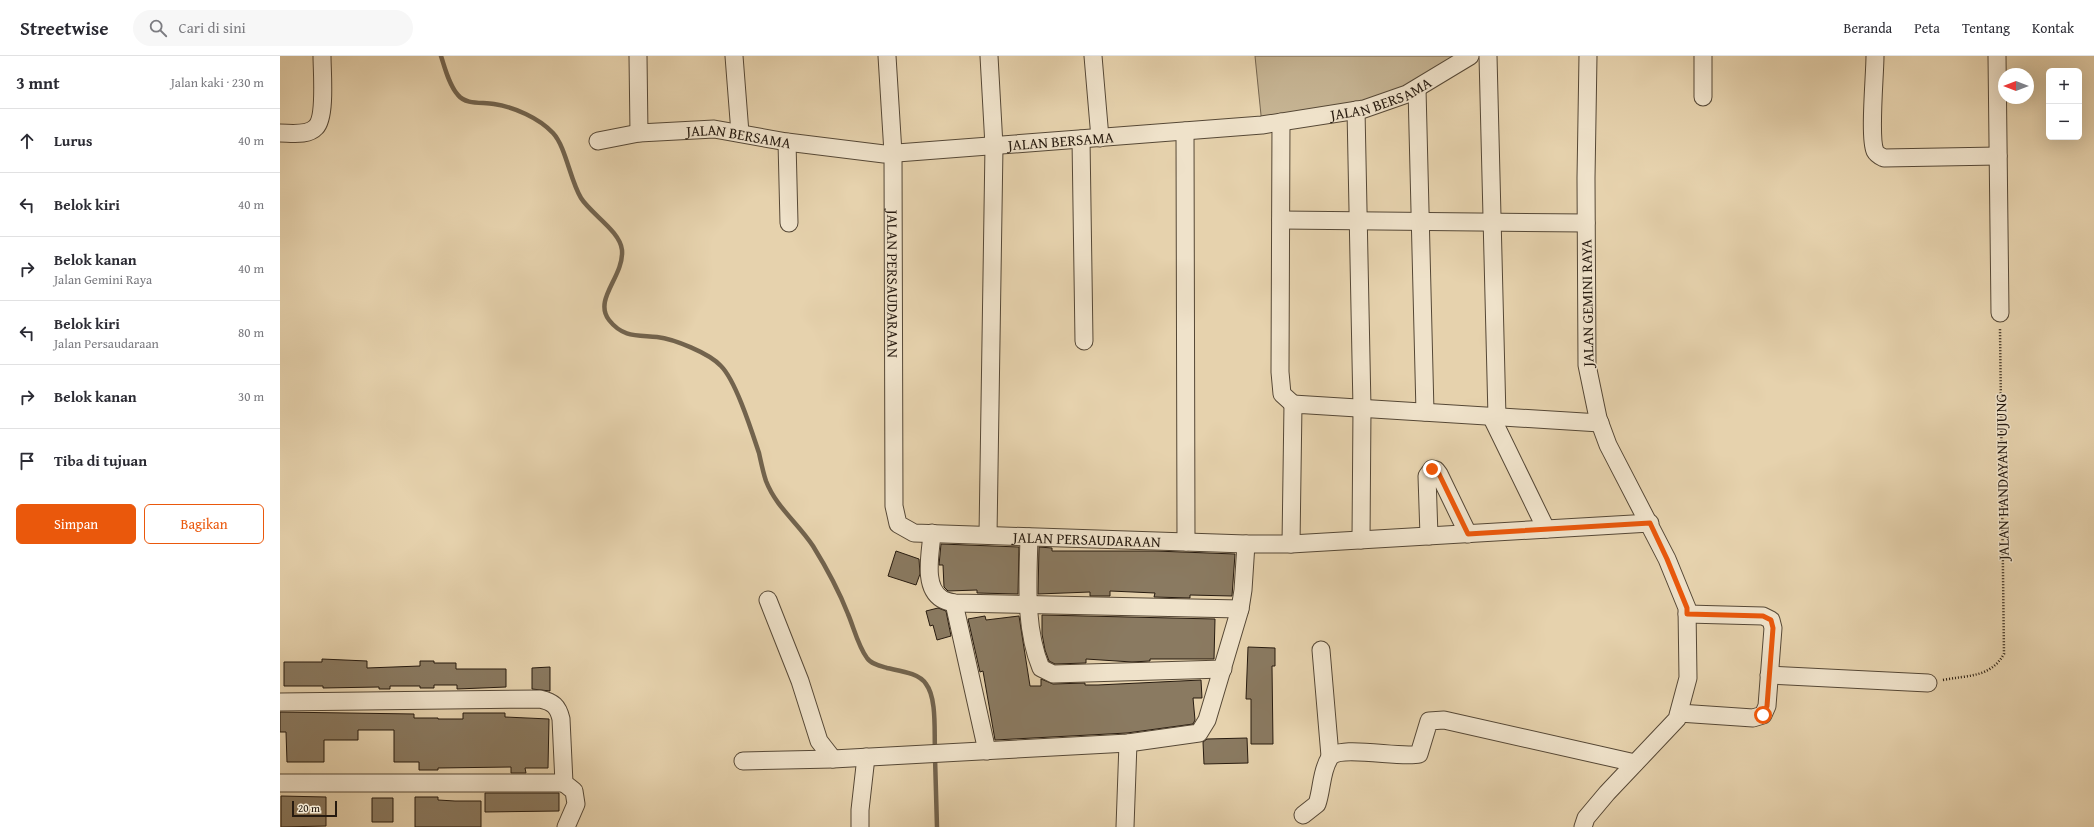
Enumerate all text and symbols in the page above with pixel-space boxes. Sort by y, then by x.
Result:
search box [133,10,413,46]
text: Streetwise [20,14,109,42]
icon: search [147,17,169,39]
text: Cari di sini [179,17,246,38]
text: Beranda [1844,18,1892,38]
text: Peta [1914,18,1940,38]
text: Tentang [1962,18,2010,38]
text: Kontak [2032,18,2074,38]
north arrow [1998,68,2034,104]
map controls [2046,68,2082,140]
button: + [2046,68,2082,104]
text: 3 mnt [16,70,60,95]
street label: JALAN BERSAMA [1327,71,1435,125]
text: Jalan kaki · 230 m [171,73,264,92]
button: − [2046,104,2082,140]
street label: JALAN BERSAMA [684,118,793,153]
street label: JALAN BERSAMA [1005,126,1114,155]
icon: ahead [16,130,38,152]
text: Lurus [54,130,92,151]
text: 40 m [238,131,264,150]
icon: left [16,194,38,216]
text: Belok kiri [54,194,120,215]
text: 40 m [238,195,264,214]
street label: JALAN PERSAUDARAAN [883,208,904,358]
street label: JALAN GEMINI RAYA [1575,239,1599,369]
text: Belok kanan [54,249,137,270]
icon: right [16,258,38,280]
text: 40 m [238,259,264,278]
text: Jalan Gemini Raya [54,270,152,289]
text: Belok kiri [54,313,120,334]
icon: left [16,322,38,344]
text: 80 m [238,323,264,342]
text: Jalan Persaudaraan [54,334,159,353]
icon: right [16,386,38,408]
text: Belok kanan [54,386,137,407]
text: 30 m [238,387,264,406]
street label: JALAN HANDAYANI UJUNG [1990,393,2014,562]
icon: arrive [16,450,38,472]
text: Tiba di tujuan [54,450,147,471]
route end [1423,460,1441,478]
button: Simpan [16,504,136,544]
button: Bagikan [144,504,264,544]
street label: JALAN PERSAUDARAAN [1011,526,1161,552]
route start [1754,706,1772,724]
scale bar [292,799,337,818]
text: 20 m [298,800,320,816]

